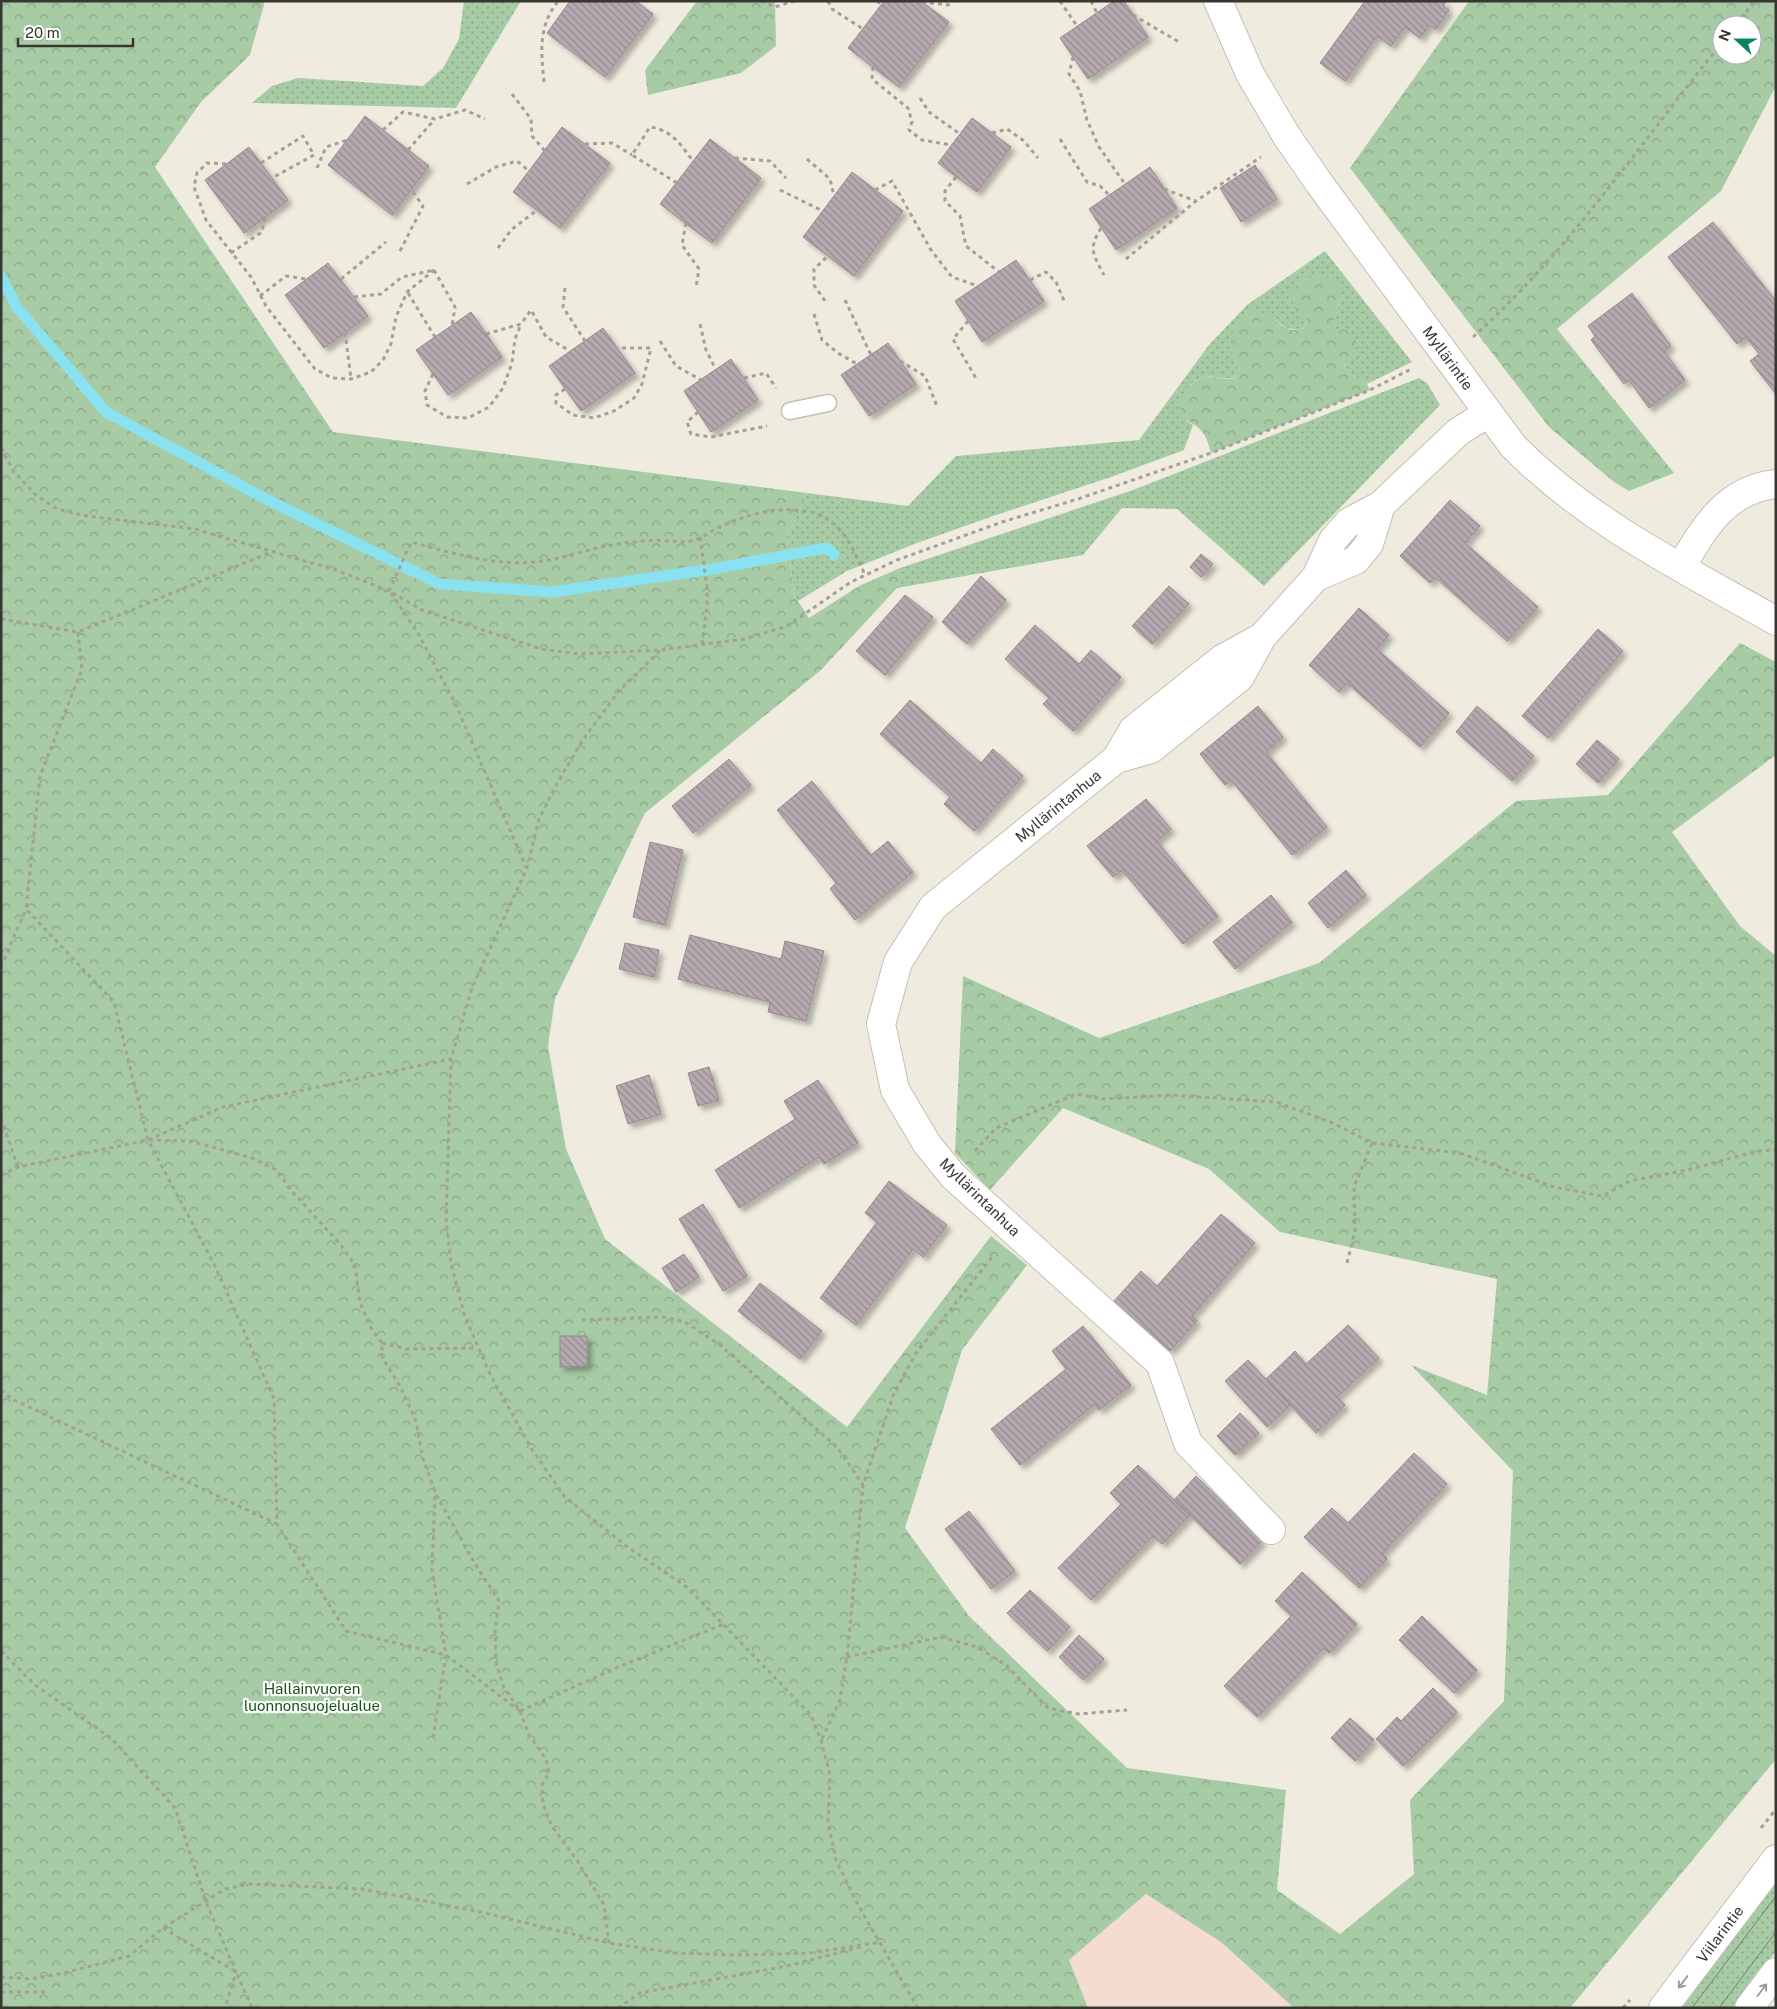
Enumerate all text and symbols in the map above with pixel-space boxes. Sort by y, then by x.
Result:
scale bar [18,15,132,47]
north arrow [1712,15,1762,65]
text: 20 m [25,24,60,41]
text: N [1715,27,1734,43]
street label: Myllärintie [1419,323,1477,393]
street label: Myllärintanhua [1012,766,1104,846]
street label: Myllärintanhua [936,1154,1024,1240]
park label: Hallainvuoren luonnonsuojelualue [244,1680,380,1714]
street label: Viilarintie [1693,1902,1747,1966]
one-way arrow [1678,1975,1688,1989]
one-way arrow [1757,1984,1768,1997]

